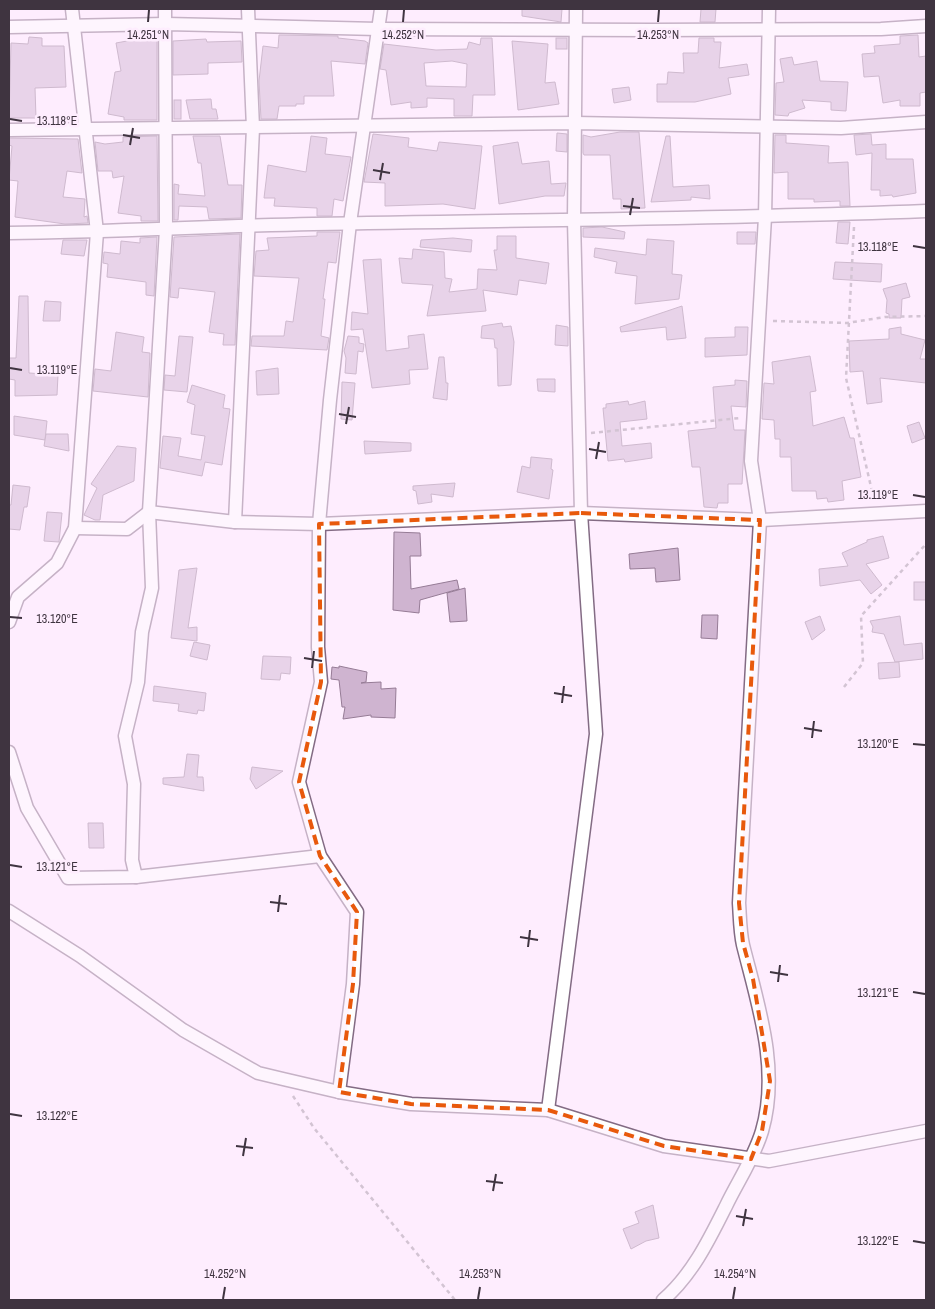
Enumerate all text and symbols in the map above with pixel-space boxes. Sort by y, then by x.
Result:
text: 14.251°N [127,27,169,43]
text: 14.252°N [382,27,424,43]
text: 14.253°N [637,27,679,43]
text: 13.118°E [37,113,77,129]
text: 13.118°E [858,239,898,255]
text: 13.119°E [37,362,77,378]
text: 13.119°E [858,487,898,503]
text: 13.120°E [36,611,78,627]
text: 13.120°E [857,736,899,752]
text: 13.121°E [36,859,78,875]
text: 13.121°E [857,985,899,1001]
text: 13.122°E [36,1108,78,1124]
text: 13.122°E [857,1233,899,1249]
text: 14.252°N [204,1266,246,1282]
text: 14.253°N [459,1266,501,1282]
text: 14.254°N [714,1266,756,1282]

